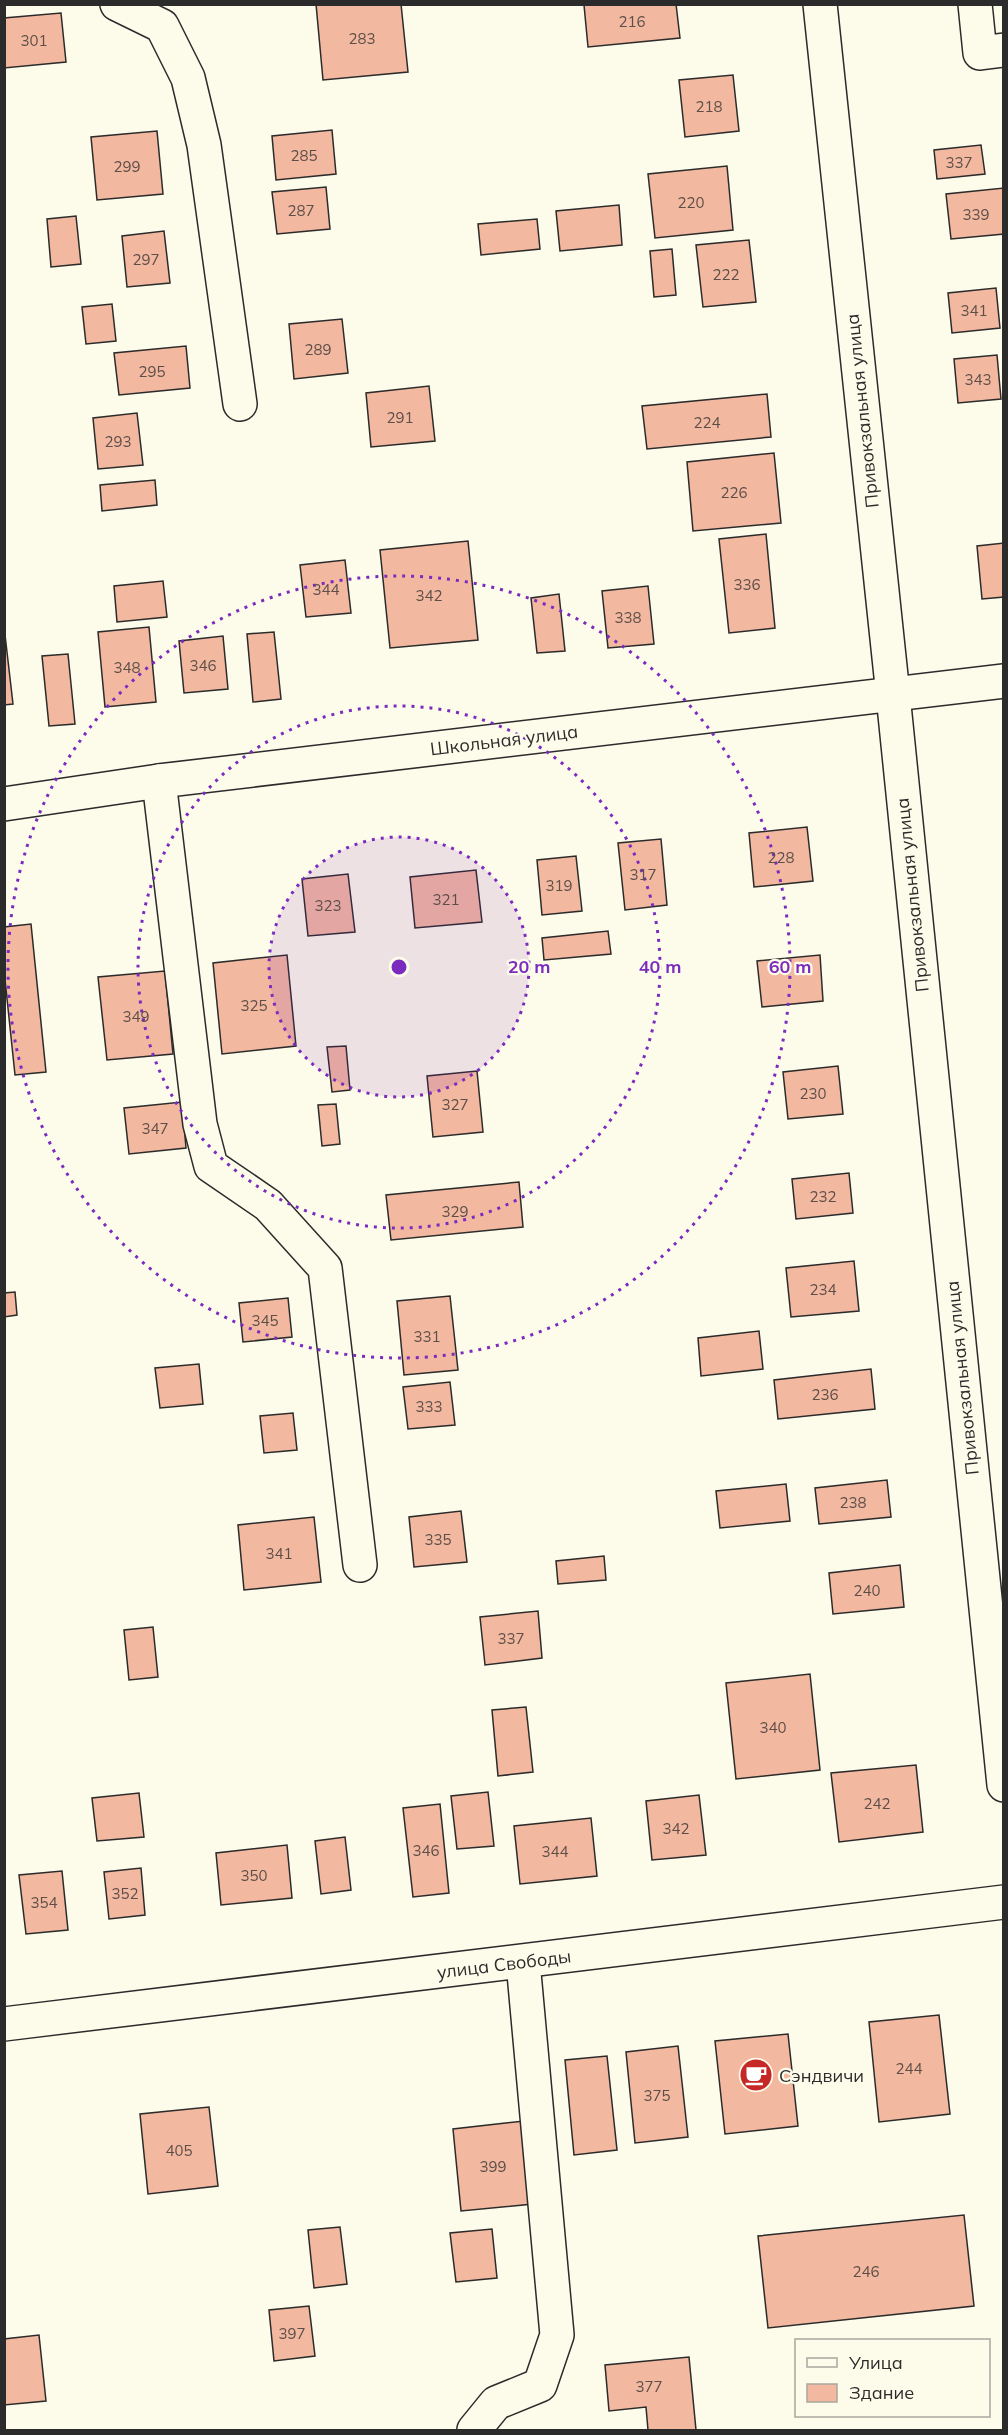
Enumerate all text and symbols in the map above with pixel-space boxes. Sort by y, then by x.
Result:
house number: 216 [618,12,646,31]
house number: 283 [348,29,376,48]
house number: 301 [20,31,48,50]
house number: 218 [695,97,723,116]
house number: 285 [290,146,318,165]
house number: 337 [945,153,973,172]
house number: 299 [113,157,141,176]
house number: 220 [677,193,705,212]
house number: 287 [287,201,315,220]
house number: 339 [962,205,990,224]
house number: 297 [132,250,160,269]
house number: 222 [712,265,740,284]
house number: 341 [960,301,988,320]
street label: Привокзальная улица [840,313,884,509]
house number: 289 [304,340,332,359]
house number: 295 [138,362,166,381]
house number: 343 [964,370,992,389]
house number: 291 [386,408,414,427]
house number: 224 [693,413,721,432]
house number: 293 [104,432,132,451]
house number: 226 [720,483,748,502]
house number: 336 [733,575,761,594]
house number: 344 [312,580,340,599]
house number: 342 [415,586,443,605]
house number: 338 [614,608,642,627]
house number: 346 [189,656,217,675]
house number: 348 [113,658,141,677]
street label: Школьная улица [429,720,579,760]
street label: Привокзальная улица [890,797,934,993]
house number: 228 [767,848,795,867]
house number: 317 [629,865,657,884]
house number: 319 [545,876,573,895]
house number: 321 [432,890,460,909]
house number: 323 [314,896,342,915]
text: 20 m [508,955,550,978]
text: 40 m [639,955,681,978]
text: 60 m [769,955,811,978]
centre of rings [389,957,409,977]
house number: 325 [240,996,268,1015]
house number: 349 [122,1007,150,1026]
house number: 230 [799,1084,827,1103]
house number: 327 [441,1095,469,1114]
house number: 347 [141,1119,169,1138]
house number: 232 [809,1187,837,1206]
house number: 329 [441,1202,469,1221]
house number: 234 [809,1280,837,1299]
street label: Привокзальная улица [940,1280,984,1476]
house number: 345 [251,1311,279,1330]
house number: 331 [413,1327,441,1346]
house number: 236 [811,1385,839,1404]
house number: 333 [415,1397,443,1416]
house number: 238 [839,1493,867,1512]
house number: 335 [424,1530,452,1549]
house number: 341 [265,1544,293,1563]
house number: 240 [853,1581,881,1600]
house number: 337 [497,1629,525,1648]
house number: 340 [759,1718,787,1737]
house number: 242 [863,1794,891,1813]
house number: 342 [662,1819,690,1838]
house number: 346 [412,1841,440,1860]
house number: 344 [541,1842,569,1861]
house number: 350 [240,1866,268,1885]
house number: 352 [111,1884,139,1903]
house number: 354 [30,1893,58,1912]
street label: улица Свободы [435,1944,573,1984]
cafe icon: Сэндвичи [738,2057,774,2093]
house number: 244 [895,2059,923,2078]
place label: Сэндвичи [779,2064,864,2087]
house number: 375 [643,2086,671,2105]
house number: 405 [165,2141,193,2160]
house number: 399 [479,2157,507,2176]
house number: 246 [852,2262,880,2281]
house number: 397 [278,2324,306,2343]
legend [795,2339,990,2417]
text: Улица [848,2351,903,2374]
house number: 377 [635,2377,663,2396]
text: Здание [849,2381,914,2404]

